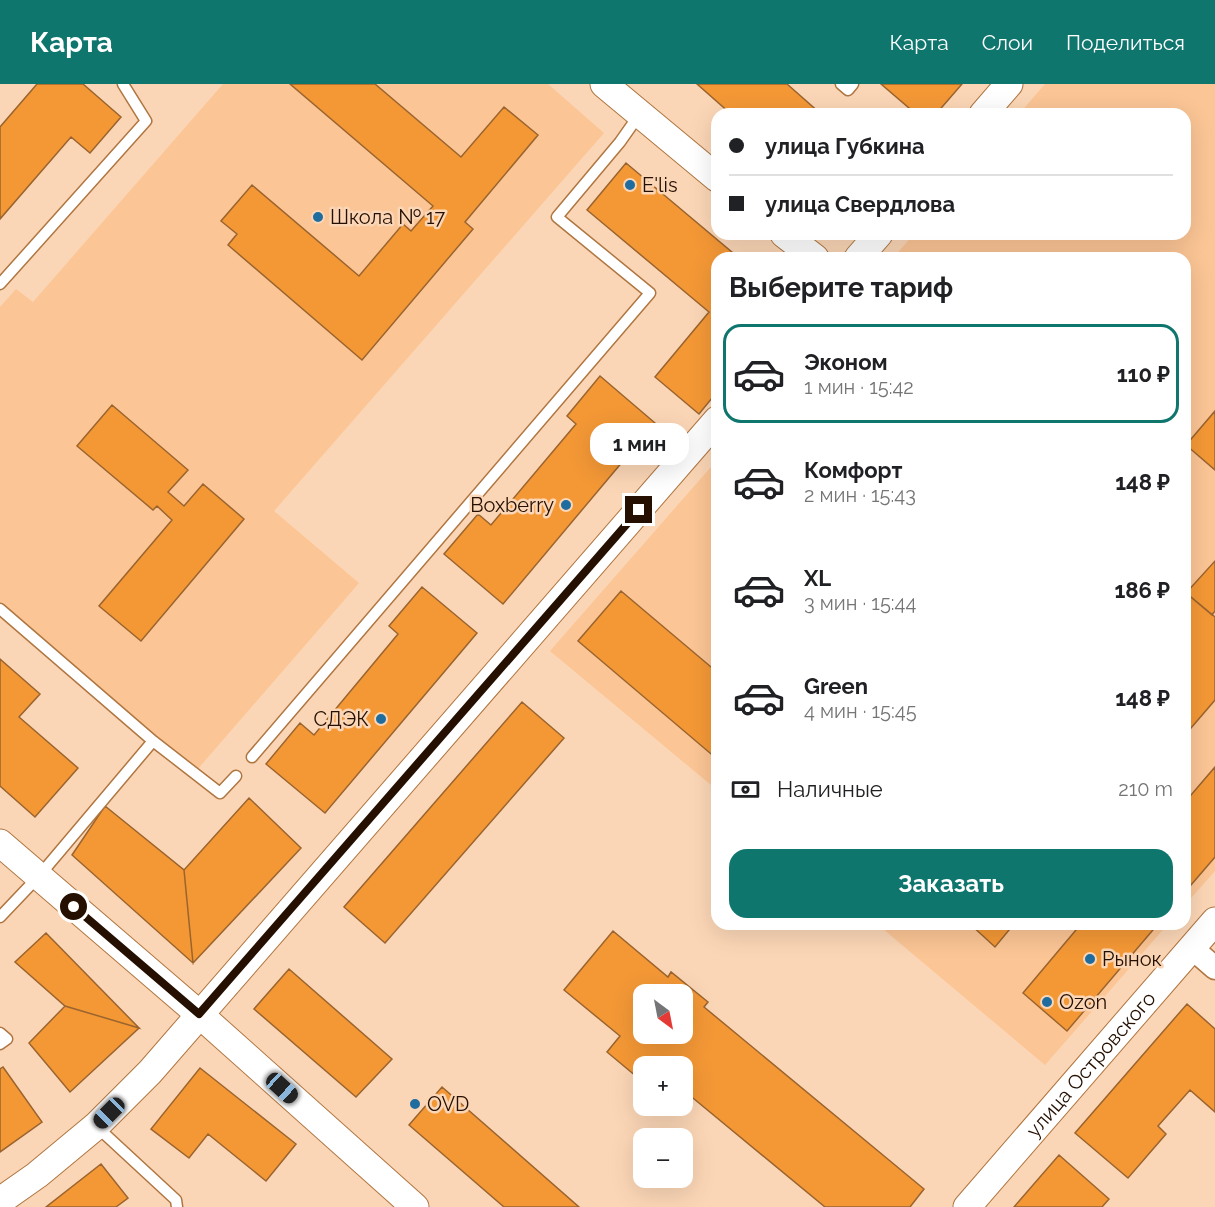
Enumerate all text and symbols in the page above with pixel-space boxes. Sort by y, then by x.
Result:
text: Карта [30,26,113,59]
text: Карта [890,30,949,55]
text: Слои [982,30,1033,55]
text: Поделиться [1066,30,1185,55]
text: улица Губкина [765,133,925,159]
place label: E'lis [642,173,678,197]
marker: E'lis [623,178,637,192]
text: улица Свердлова [765,191,955,217]
place label: Школа № 17 [330,205,445,229]
marker: Школа № 17 [311,210,325,224]
text: Выберите тариф [729,272,953,303]
icon: car [732,347,786,401]
text: Эконом [804,349,888,375]
text: 110 ₽ [1117,361,1170,387]
text: 1 мин · 15:42 [804,375,914,399]
callout: 1 мин [590,423,688,465]
text: 1 мин [613,432,666,456]
icon: car [732,455,786,509]
text: Комфорт [804,457,902,483]
text: 148 ₽ [1115,469,1170,495]
text: 2 мин · 15:43 [804,483,916,507]
place label: Boxberry [470,493,554,517]
route end [625,496,652,523]
marker: Boxberry [559,498,573,512]
icon: car [732,563,786,617]
text: XL [804,565,831,591]
text: 186 ₽ [1114,577,1170,603]
text: 3 мин · 15:44 [804,591,916,615]
icon: car [732,671,786,725]
text: Green [804,673,868,699]
text: 148 ₽ [1115,685,1170,711]
text: 4 мин · 15:45 [804,699,917,723]
place label: СДЭК [313,707,369,731]
marker: СДЭК [374,712,388,726]
icon: cash [729,773,762,806]
text: Наличные [777,776,883,802]
text: 210 m [1118,777,1173,801]
button: Заказать [729,849,1173,918]
route start [60,893,87,920]
place label: Рынок [1102,947,1162,971]
marker: Рынок [1083,952,1097,966]
north arrow [633,984,693,1044]
map controls [633,984,693,1188]
street label: улица Островского [1021,986,1161,1142]
place label: Ozon [1059,990,1107,1014]
marker: Ozon [1040,995,1054,1009]
button: + [633,1056,693,1116]
car [263,1069,301,1107]
place label: OVD [427,1092,469,1116]
car [90,1094,128,1132]
marker: OVD [408,1097,422,1111]
button: − [633,1128,693,1188]

